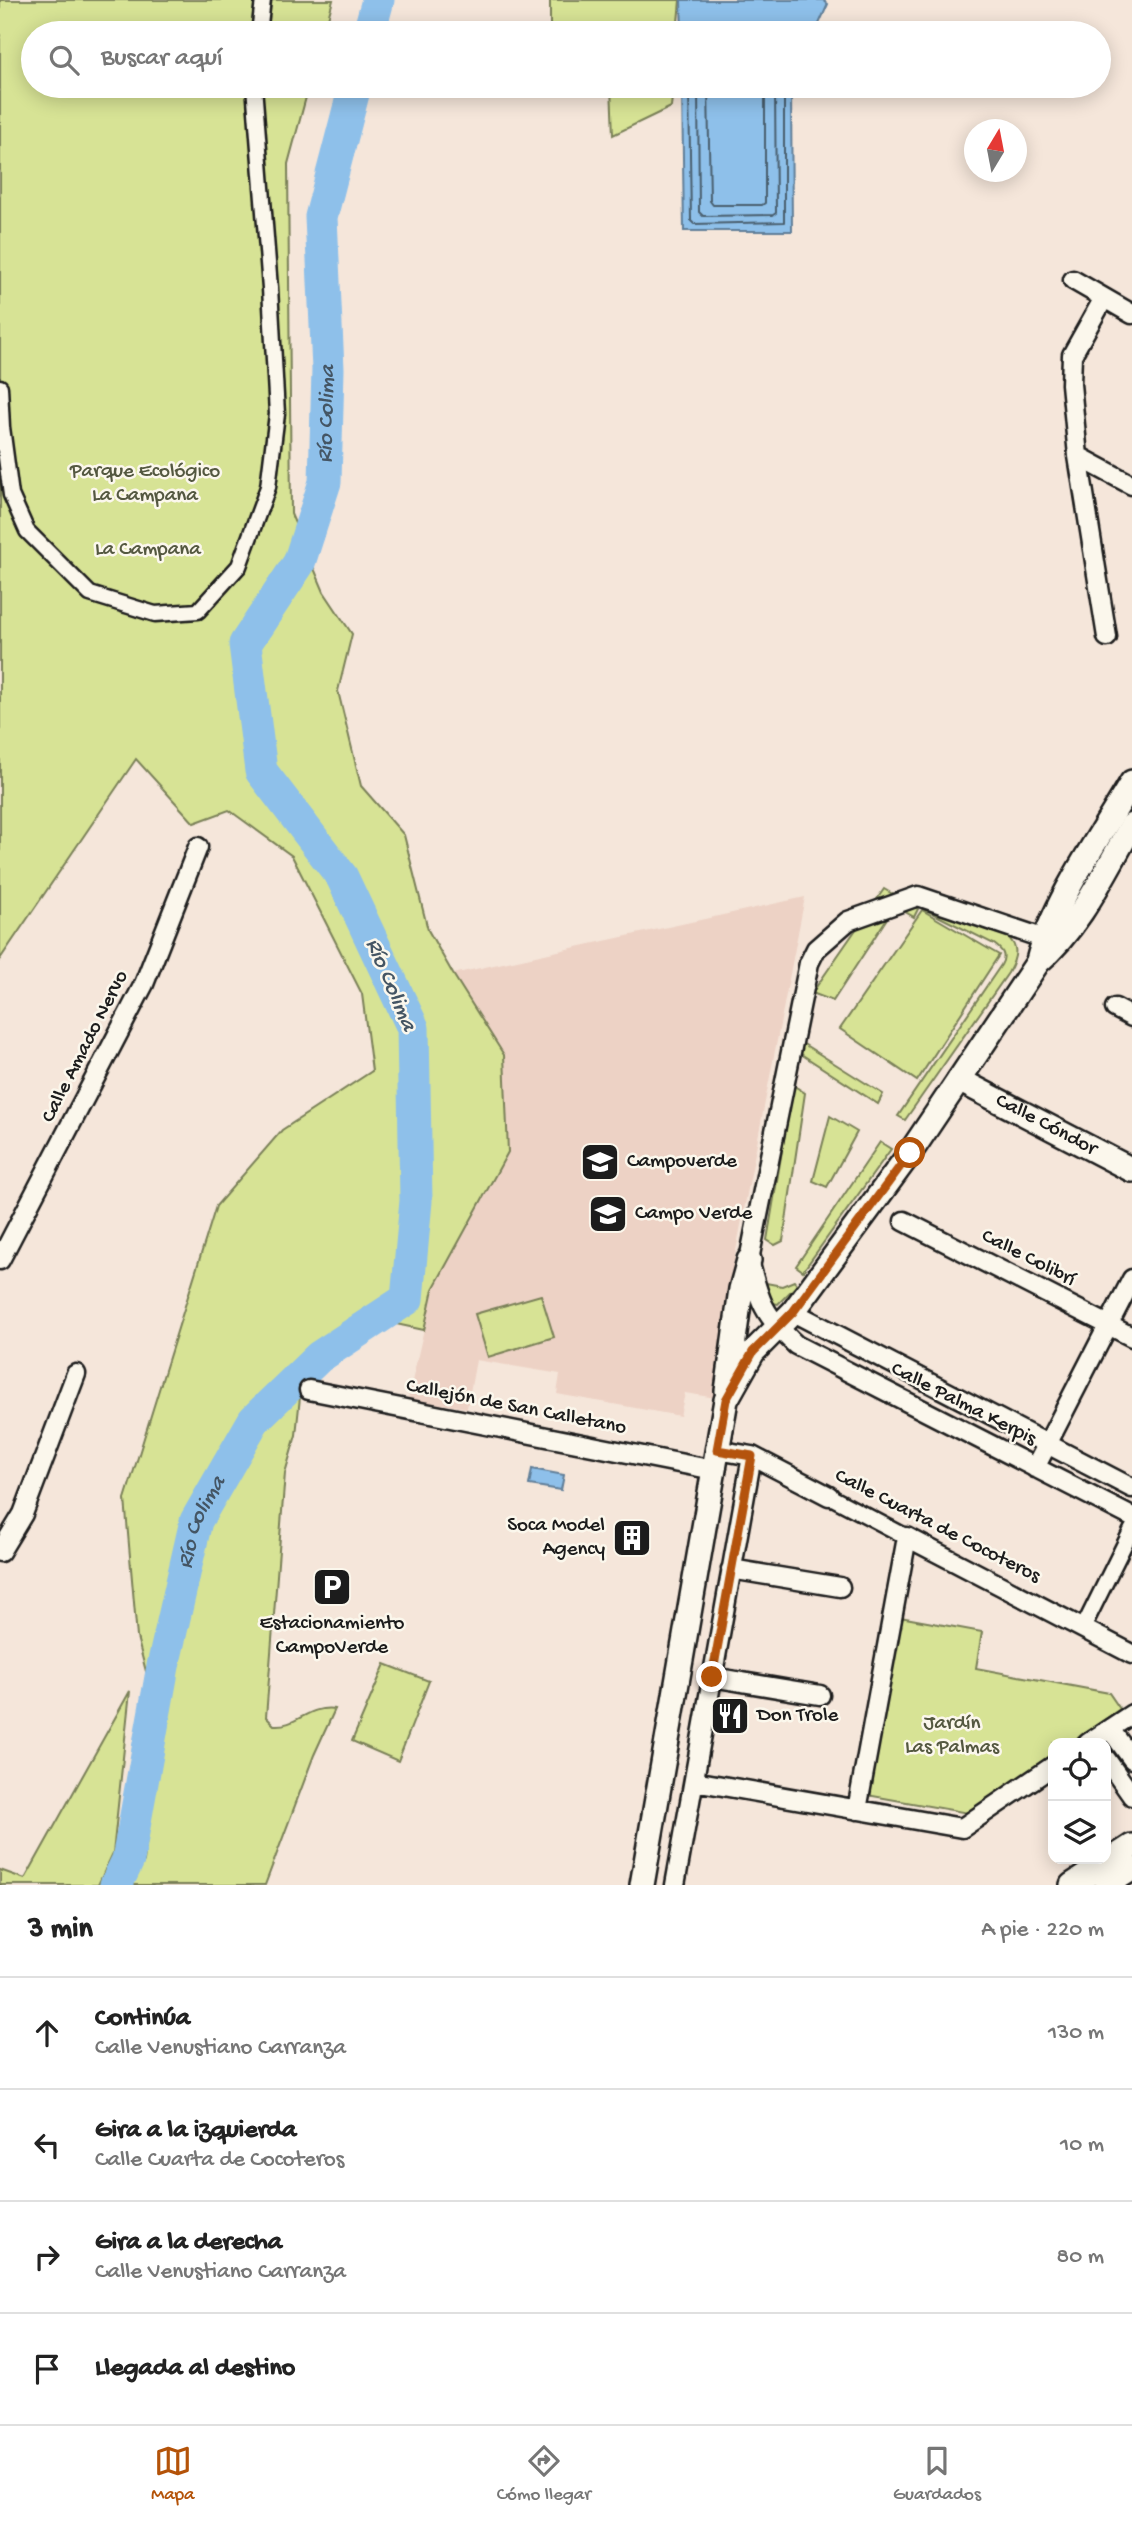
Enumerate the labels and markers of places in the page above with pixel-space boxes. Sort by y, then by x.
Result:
school or university icon: Campoverde [579,1141,621,1183]
place label: Campoverde [627,1150,738,1175]
school or university icon: Campo Verde [587,1193,629,1235]
place label: Campo Verde [635,1202,753,1227]
place label: Soca Model Agency [507,1514,605,1563]
building icon: Soca Model Agency [611,1517,653,1559]
parking icon: Estacionamiento CampoVerde [311,1566,353,1608]
place label: Estacionamiento CampoVerde [259,1612,405,1661]
restaurant icon: Don Trole [709,1695,751,1737]
place label: Don Trole [755,1704,840,1729]

